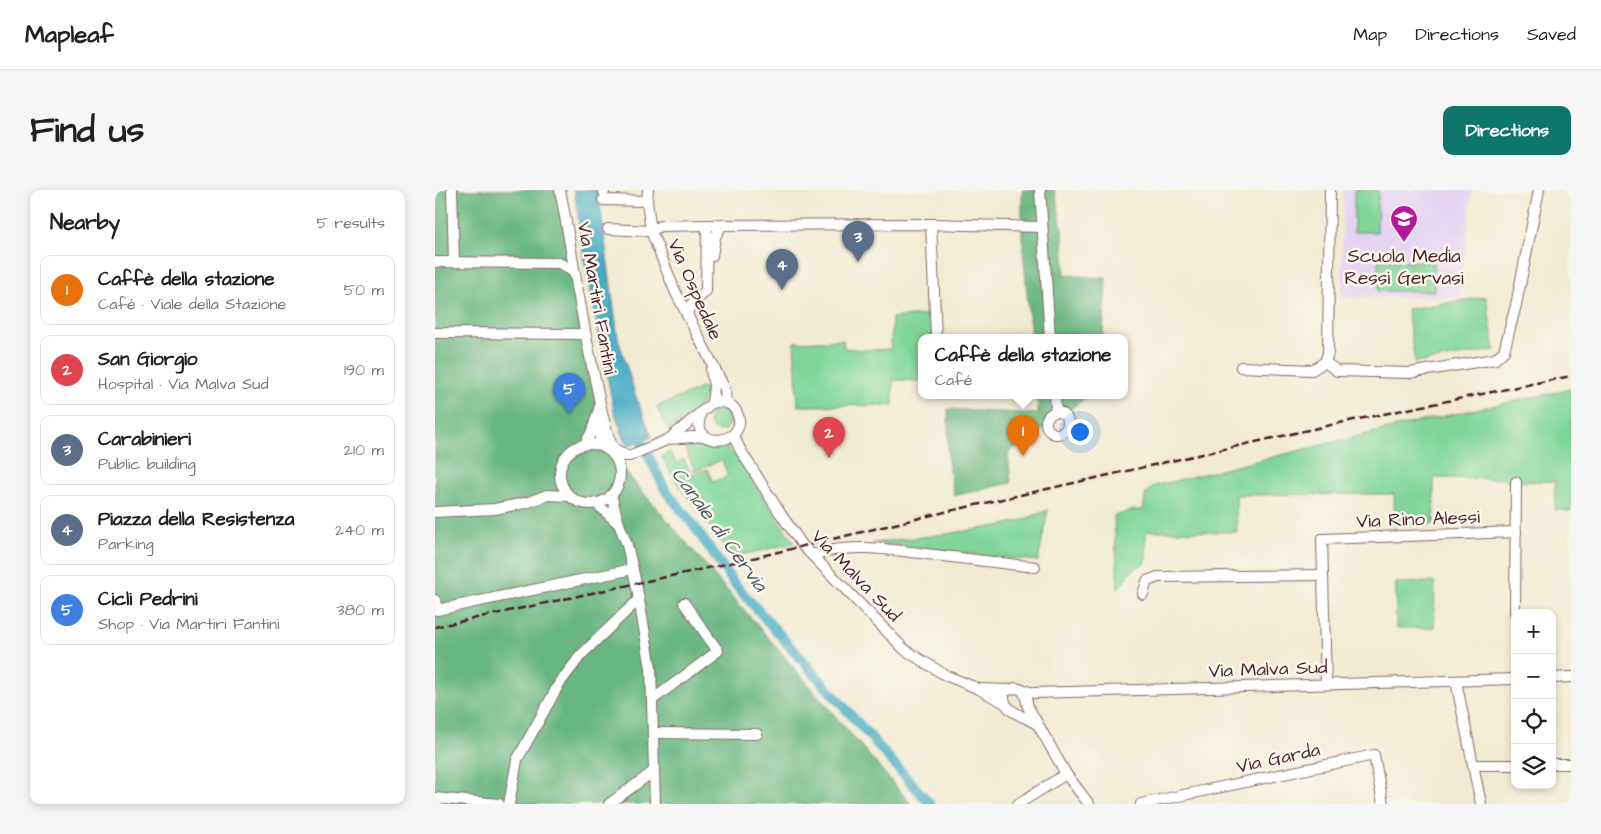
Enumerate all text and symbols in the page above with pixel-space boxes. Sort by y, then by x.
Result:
text: Mapleaf [25,18,114,52]
text: Map [1353,22,1387,47]
text: Directions [1415,22,1499,47]
text: Saved [1527,22,1576,47]
text: Find us [30,106,144,155]
button: Directions [1443,106,1571,155]
school or university icon: Scuola Media Ressi Gervasi [1389,204,1419,243]
text: Nearby [50,208,120,237]
text: 5 results [317,212,385,234]
street label: Via Martiri Fantini [570,220,623,377]
pin: 3 [842,221,874,262]
street label: Via Ospedale [660,235,729,344]
place label: Scuola Media Ressi Gervasi [1344,243,1464,292]
pin: 4 [766,249,798,290]
text: Caffè della stazione [98,266,274,293]
text: 1 [66,279,68,301]
text: 50 m [344,279,384,301]
text: Café · Viale della Stazione [98,293,286,315]
popup [918,334,1128,399]
text: Caffè della stazione [935,342,1111,369]
text: San Giorgio [98,346,198,373]
text: 2 [62,359,72,381]
text: 190 m [344,359,384,381]
text: Café [935,369,972,391]
text: Hospital · Via Malva Sud [98,373,269,395]
pin: 5 [553,373,585,414]
pin: 1 [1007,415,1039,456]
pin: 2 [813,417,845,458]
your location [1067,419,1093,445]
text: Carabinieri [98,426,191,453]
text: 3 [63,439,71,461]
text: 210 m [344,439,384,461]
text: Public building [98,453,196,475]
water label: Canale di Cervia [665,462,774,598]
street label: Via Rino Alessi [1356,504,1480,535]
text: Piazza della Resistenza [98,506,294,533]
text: 4 [62,519,72,541]
text: 240 m [335,519,384,541]
street label: Via Malva Sud [805,524,907,628]
text: Parking [98,533,154,555]
text: Cicli Pedrini [98,586,198,613]
text: 5 [61,599,73,621]
text: 380 m [337,599,384,621]
map controls [1511,609,1556,789]
button: + [1511,609,1556,654]
text: Shop · Via Martiri Fantini [98,613,279,635]
street label: Via Malva Sud [1208,654,1328,685]
button: − [1511,654,1556,699]
button: locate [1511,699,1556,744]
street label: Via Garda [1234,736,1323,780]
button: layers [1511,744,1556,789]

